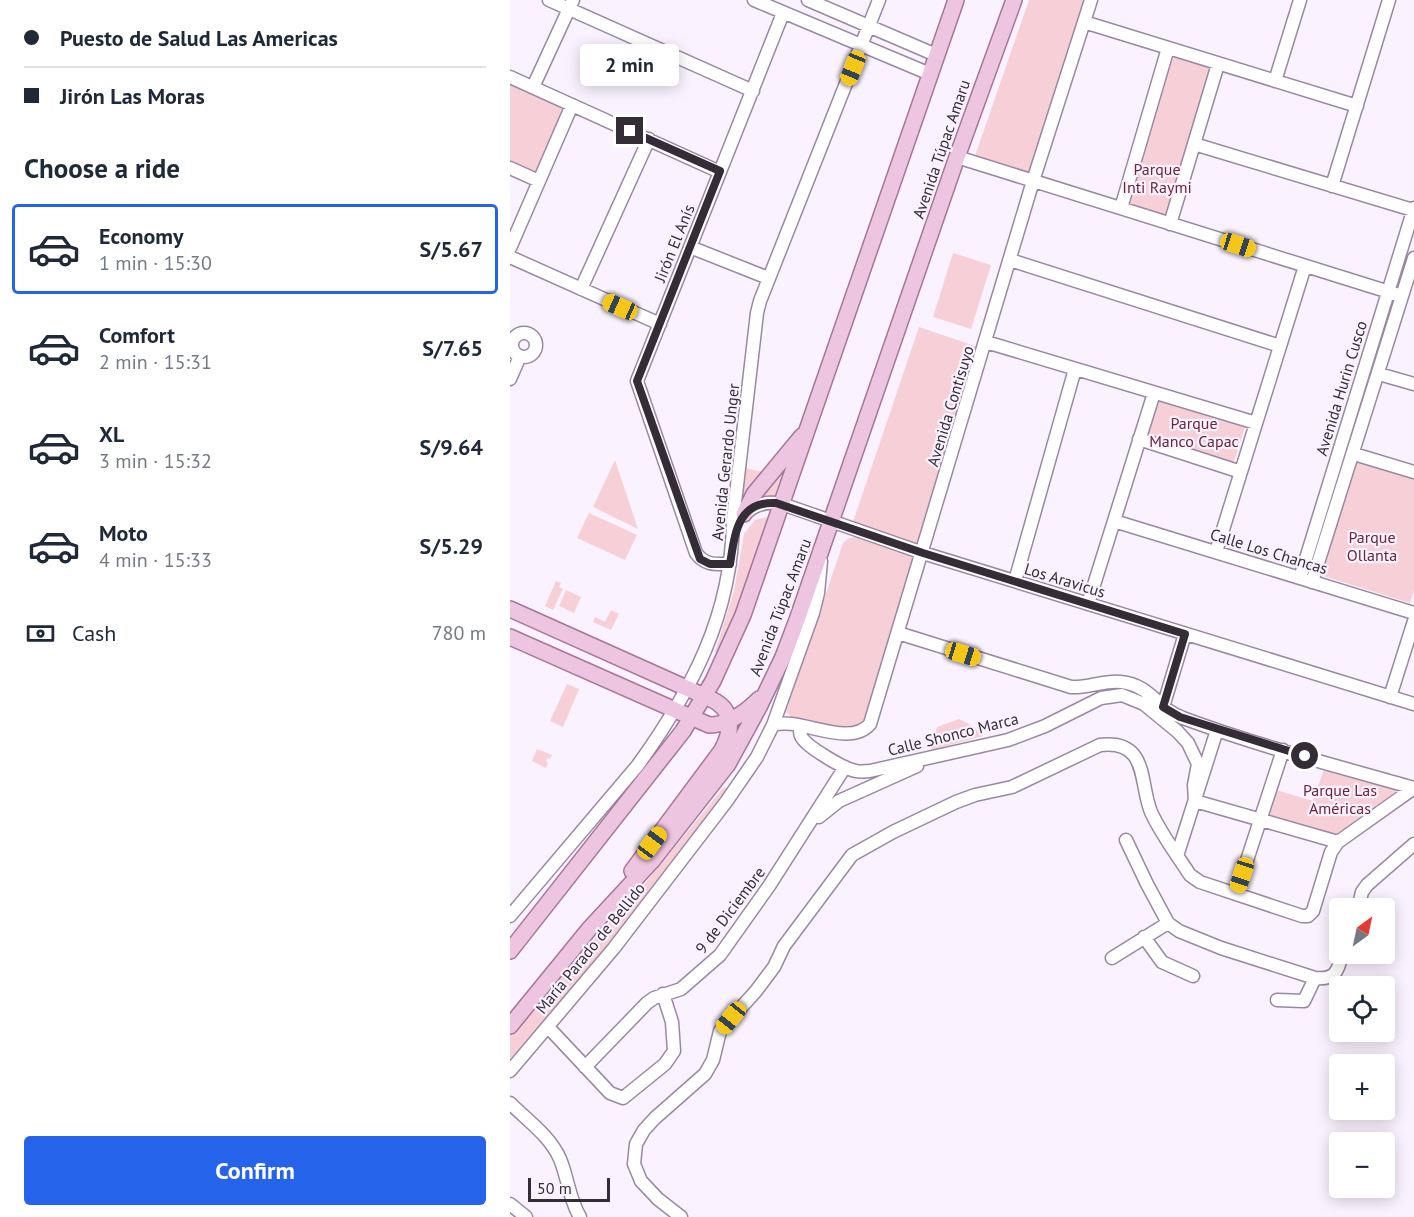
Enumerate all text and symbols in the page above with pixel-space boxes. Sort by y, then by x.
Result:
text: Puesto de Salud Las Americas [60,24,338,52]
callout: 2 min [580,44,680,86]
car [838,48,868,88]
text: 2 min [605,52,654,78]
street label: Avenida Túpac Amaru [908,77,974,221]
text: Jirón Las Moras [60,82,205,110]
route end [616,117,643,144]
text: Choose a ride [24,151,180,185]
park label: Parque Inti Raymi [1122,159,1192,197]
street label: Jirón El Anís [649,201,699,286]
icon: car [27,222,81,276]
text: Economy [99,222,183,250]
car [1218,231,1258,259]
text: S/5.67 [420,235,483,263]
text: 1 min · 15:30 [99,250,212,276]
car [600,291,640,323]
street label: Avenida Hurin Cusco [1311,318,1371,458]
icon: car [27,321,81,375]
text: Comfort [99,321,175,349]
text: S/7.65 [422,334,483,362]
street label: Avenida Contisuyo [922,343,978,469]
text: 2 min · 15:31 [99,349,212,375]
street label: Avenida Gerardo Unger [707,382,743,542]
park label: Parque Manco Capac [1149,413,1239,451]
icon: car [27,420,81,474]
text: XL [99,420,124,448]
text: S/9.64 [420,433,483,461]
text: 3 min · 15:32 [99,448,212,474]
icon: car [27,519,81,573]
text: Moto [99,519,148,547]
street label: Calle Los Chancas [1208,524,1330,578]
park label: Parque Ollanta [1347,527,1397,565]
text: S/5.29 [420,532,483,560]
street label: Avenida Túpac Amaru [745,535,815,679]
text: 4 min · 15:33 [99,547,212,573]
street label: Los Aravicus [1022,558,1108,602]
icon: cash [24,617,57,650]
text: Cash [72,619,116,647]
text: 780 m [432,620,486,646]
car [943,640,983,668]
street label: Calle Shonco Marca [886,708,1020,760]
route start [1291,742,1318,769]
park label: Parque Las Américas [1303,780,1377,818]
car [634,823,670,863]
car [1228,855,1256,895]
street label: 9 de Diciembre [691,863,769,957]
street label: María Parado de Bellido [531,878,649,1018]
north arrow [1329,898,1395,964]
map controls [1329,898,1395,1198]
button: locate [1329,976,1395,1042]
car [713,998,749,1038]
button: + [1329,1054,1395,1120]
button: − [1329,1132,1395,1198]
button: Confirm [24,1136,486,1205]
scale bar [528,1175,610,1202]
text: 50 m [537,1178,572,1198]

